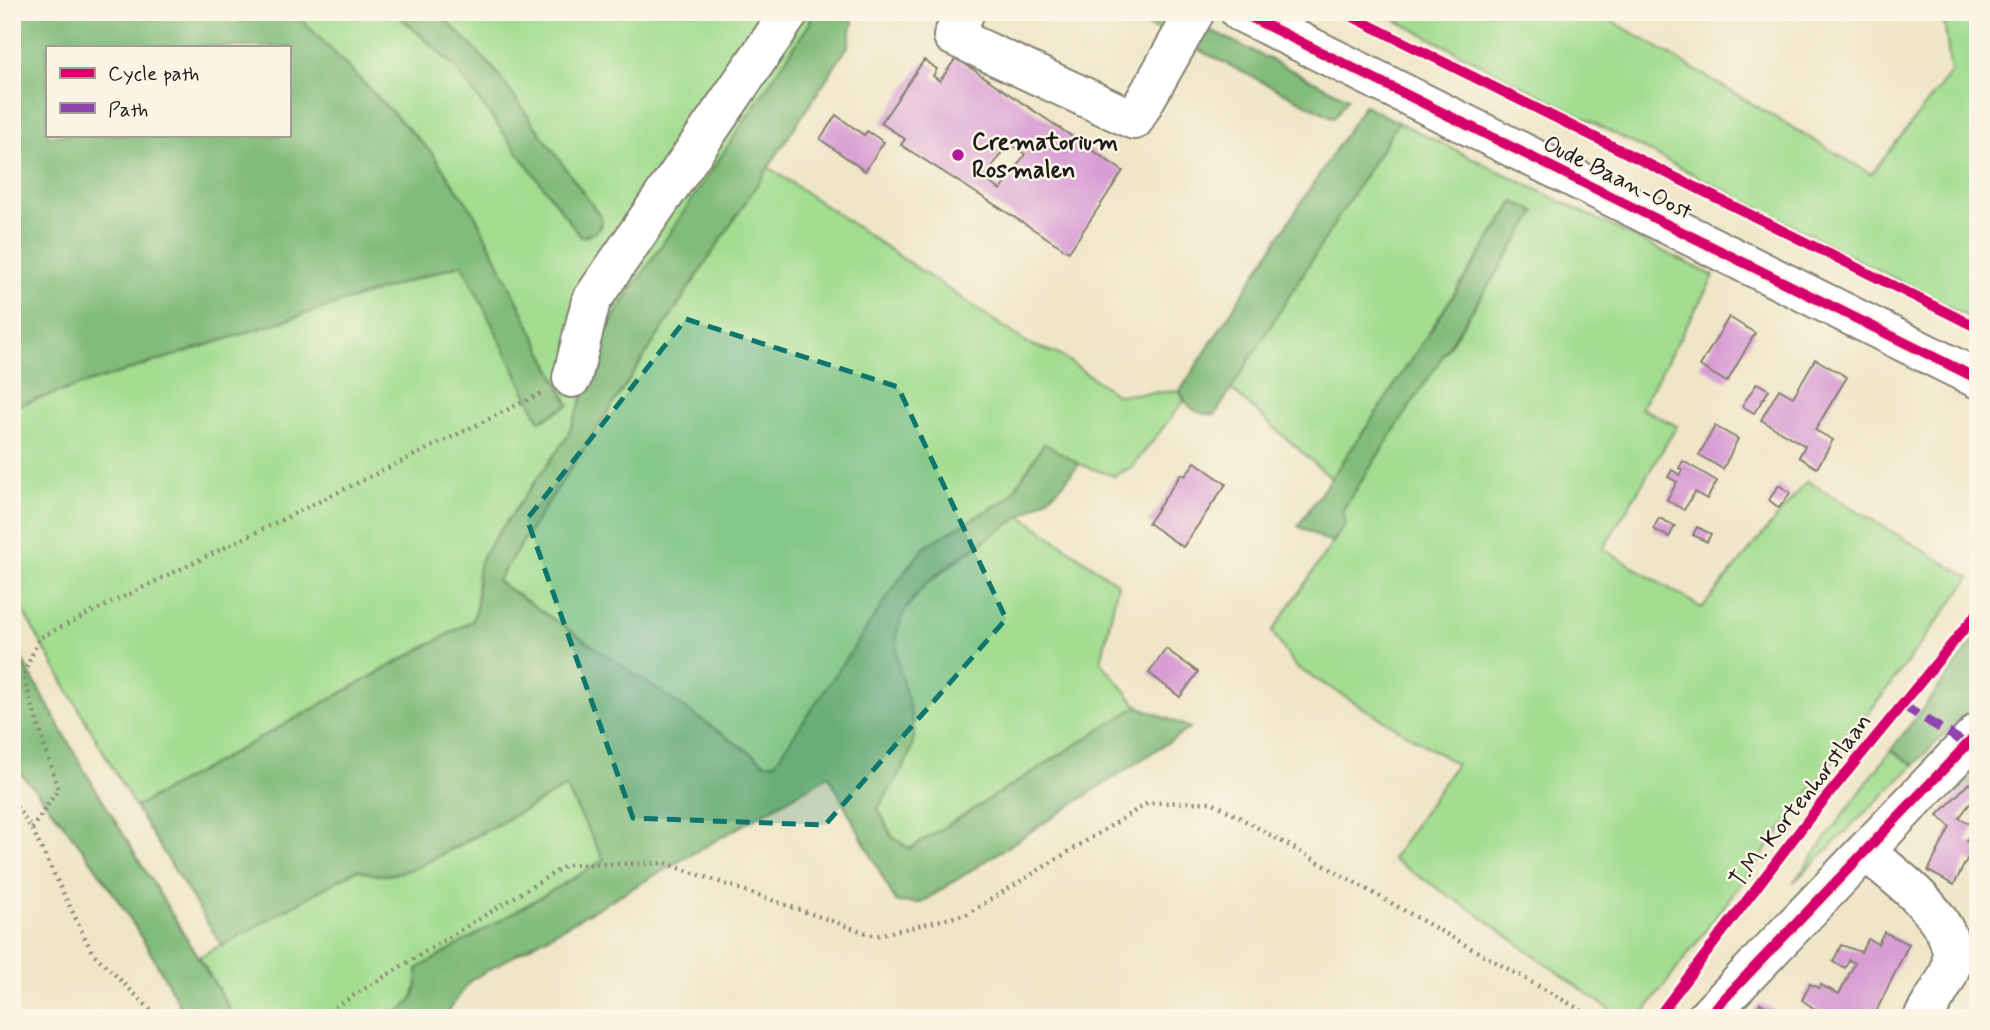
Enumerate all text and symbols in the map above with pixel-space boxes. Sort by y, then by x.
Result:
legend [46,46,290,136]
text: Cycle path [108,60,199,88]
text: Path [108,96,148,124]
place label: Crematorium Rosmalen [972,127,1118,186]
street label: Oude Baan-Oost [1538,129,1697,228]
marker: Crematorium Rosmalen [950,147,966,163]
street label: T.M. Kortenhorstlaan [1723,707,1879,895]

